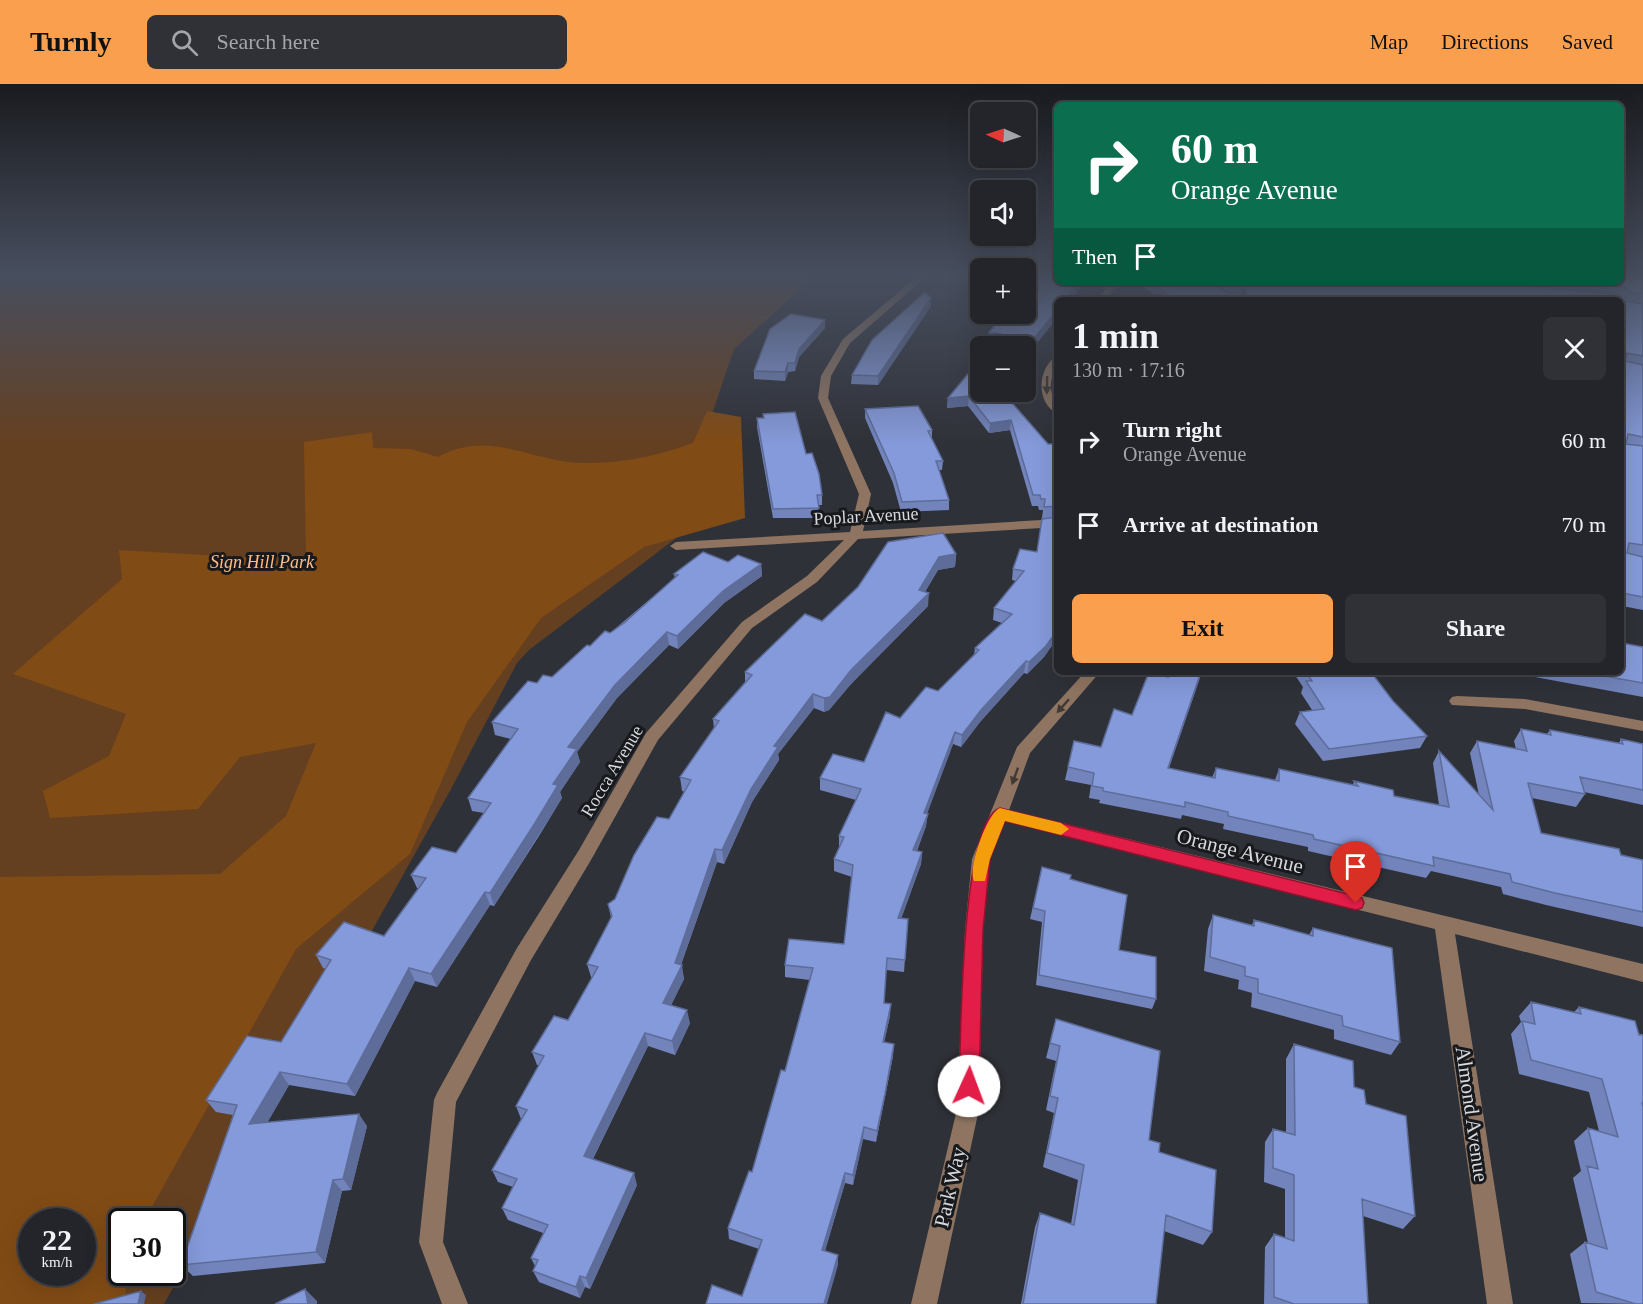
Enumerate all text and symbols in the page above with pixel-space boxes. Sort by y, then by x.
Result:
search box [147,15,567,69]
text: Turnly [30,26,111,57]
icon: search [168,26,201,59]
text: Search here [216,29,320,54]
text: Map [1370,30,1408,54]
text: Directions [1441,30,1529,54]
text: Saved [1562,30,1613,54]
north arrow [970,102,1036,168]
map controls [970,102,1036,402]
icon: right [1072,126,1150,204]
text: 60 m [1171,126,1259,172]
text: Orange Avenue [1171,175,1338,205]
button: sound [970,180,1036,246]
icon: arrive [1129,240,1162,273]
text: Then [1072,244,1117,269]
button: + [970,258,1036,324]
text: 1 min [1072,316,1159,356]
button: close [1543,317,1606,380]
button: − [970,336,1036,402]
text: 130 m · 17:16 [1072,359,1185,381]
one-way arrow [1042,376,1051,395]
text: Turn right [1123,417,1222,442]
icon: right [1072,425,1105,458]
text: 60 m [1561,428,1606,453]
text: Orange Avenue [1123,443,1246,465]
street label: Poplar Avenue [813,503,919,529]
icon: arrive [1072,509,1105,542]
text: Arrive at destination [1123,512,1319,537]
text: 70 m [1561,512,1606,537]
park label: Sign Hill Park [210,552,315,572]
button: Exit [1072,594,1333,663]
button: Share [1345,594,1606,663]
one-way arrow [1057,698,1070,713]
street label: Rocca Avenue [577,722,647,820]
one-way arrow [1009,767,1019,785]
street label: Orange Avenue [1174,824,1306,878]
pin [1330,841,1381,903]
icon: arrive [1339,850,1372,883]
street label: Almond Avenue [1451,1045,1493,1183]
position arrow [937,1054,1001,1118]
street label: Park Way [929,1144,971,1229]
speed limit sign: 30 [108,1208,186,1286]
text: 22 [42,1223,72,1256]
text: km/h [42,1254,72,1270]

